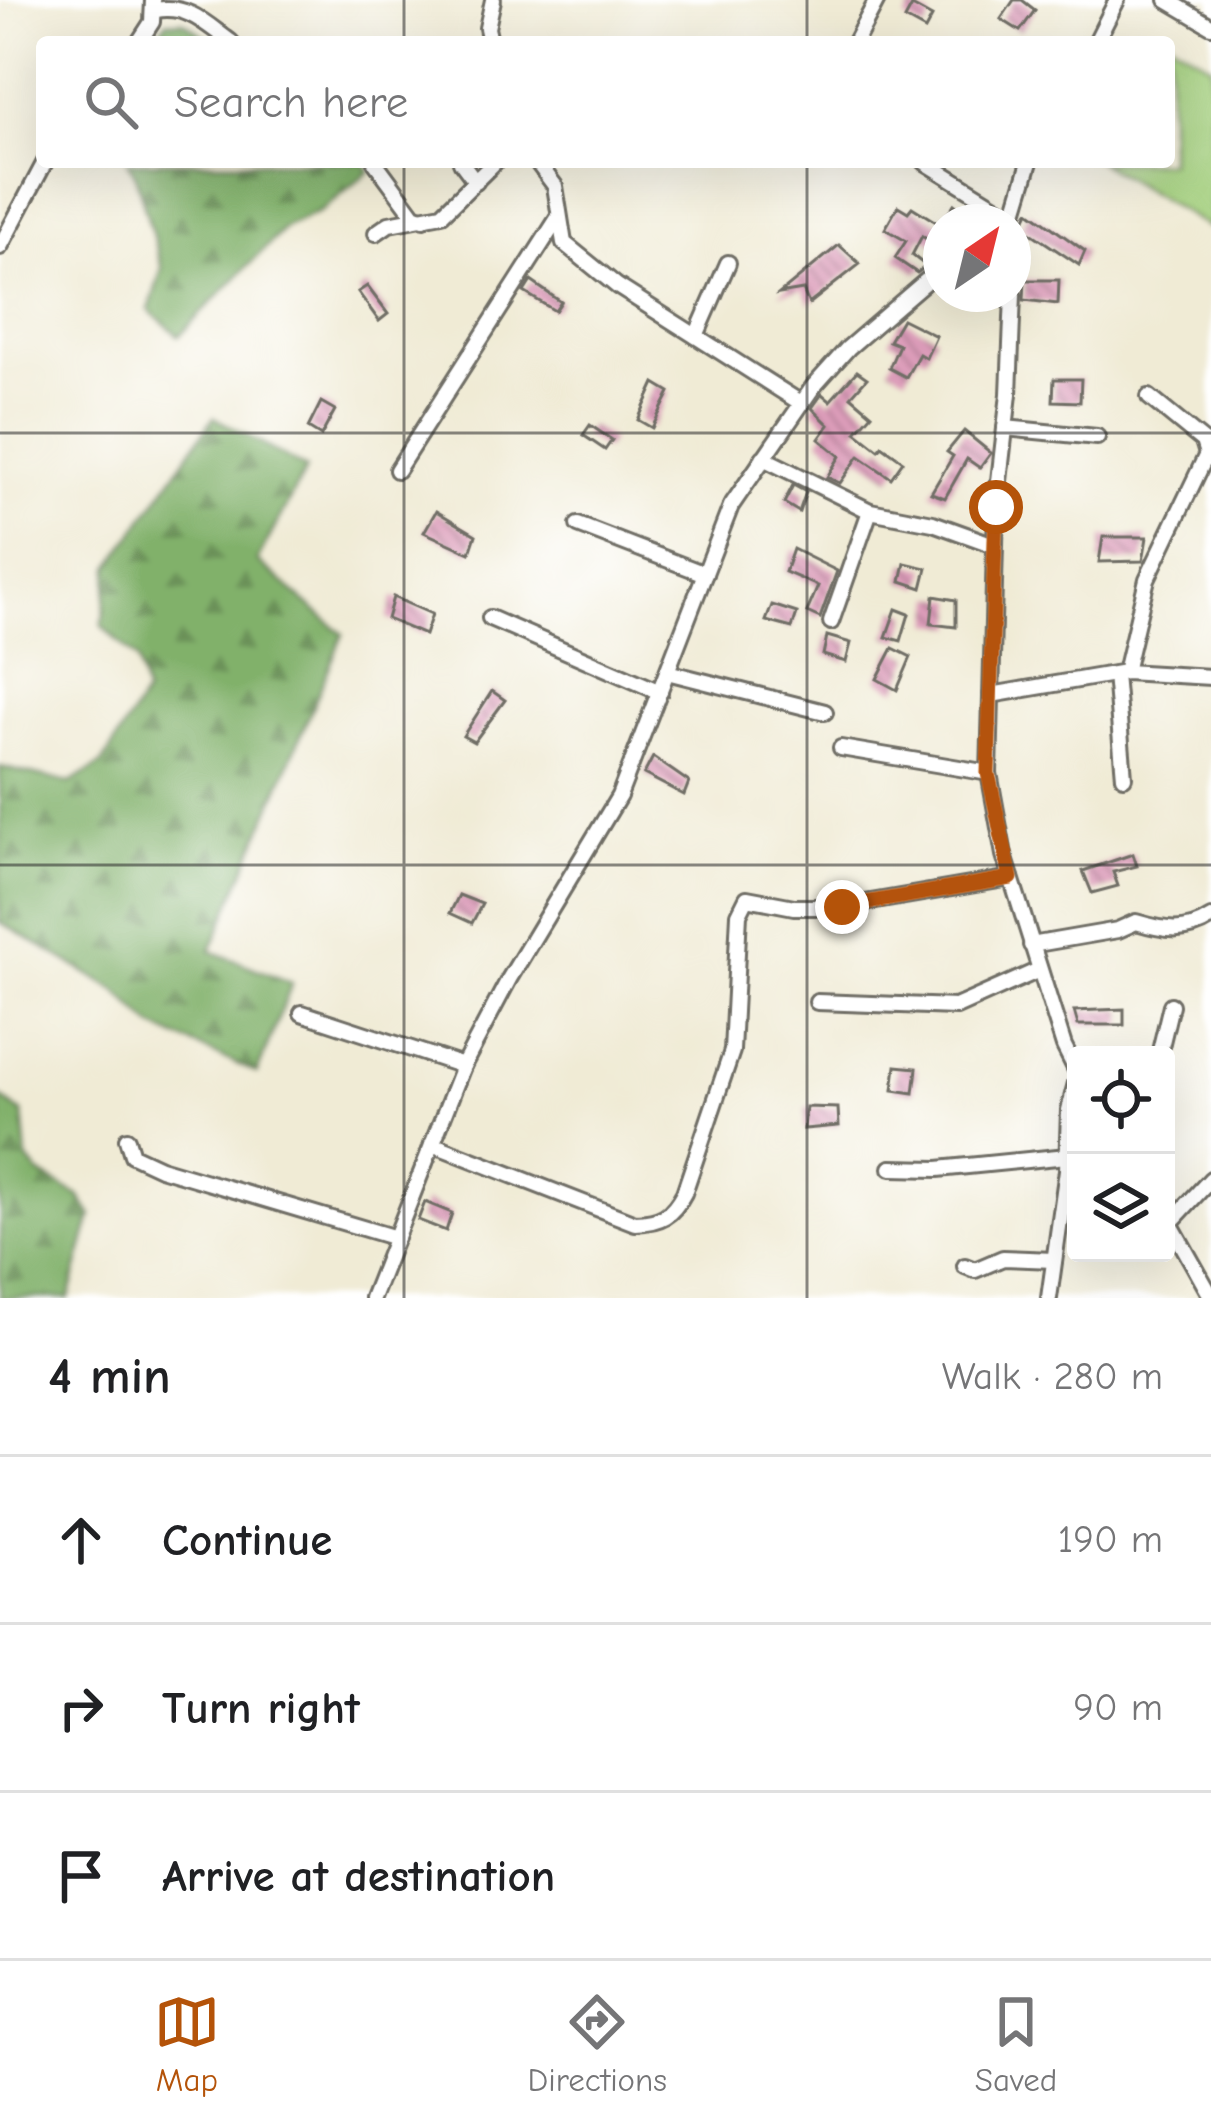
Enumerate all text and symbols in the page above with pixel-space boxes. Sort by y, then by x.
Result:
search box [36,36,1175,168]
icon: search [78,69,144,135]
text: Search here [174,76,408,128]
north arrow [923,204,1031,312]
route start [969,480,1023,534]
route end [815,880,869,934]
map controls [1067,1046,1175,1262]
button: locate [1067,1046,1175,1154]
button: layers [1067,1154,1175,1262]
text: 4 min [48,1347,171,1406]
text: Walk · 280 m [942,1354,1163,1399]
icon: ahead [48,1507,114,1573]
text: Continue [162,1514,332,1566]
text: 190 m [1058,1517,1163,1562]
icon: right [48,1675,114,1741]
text: Turn right [162,1682,360,1734]
text: 90 m [1073,1685,1163,1730]
icon: arrive [48,1843,114,1909]
text: Arrive at destination [162,1850,555,1902]
tab: Map [154,1989,220,2099]
tab: Directions [528,1989,667,2099]
tab: Saved [975,1989,1057,2099]

